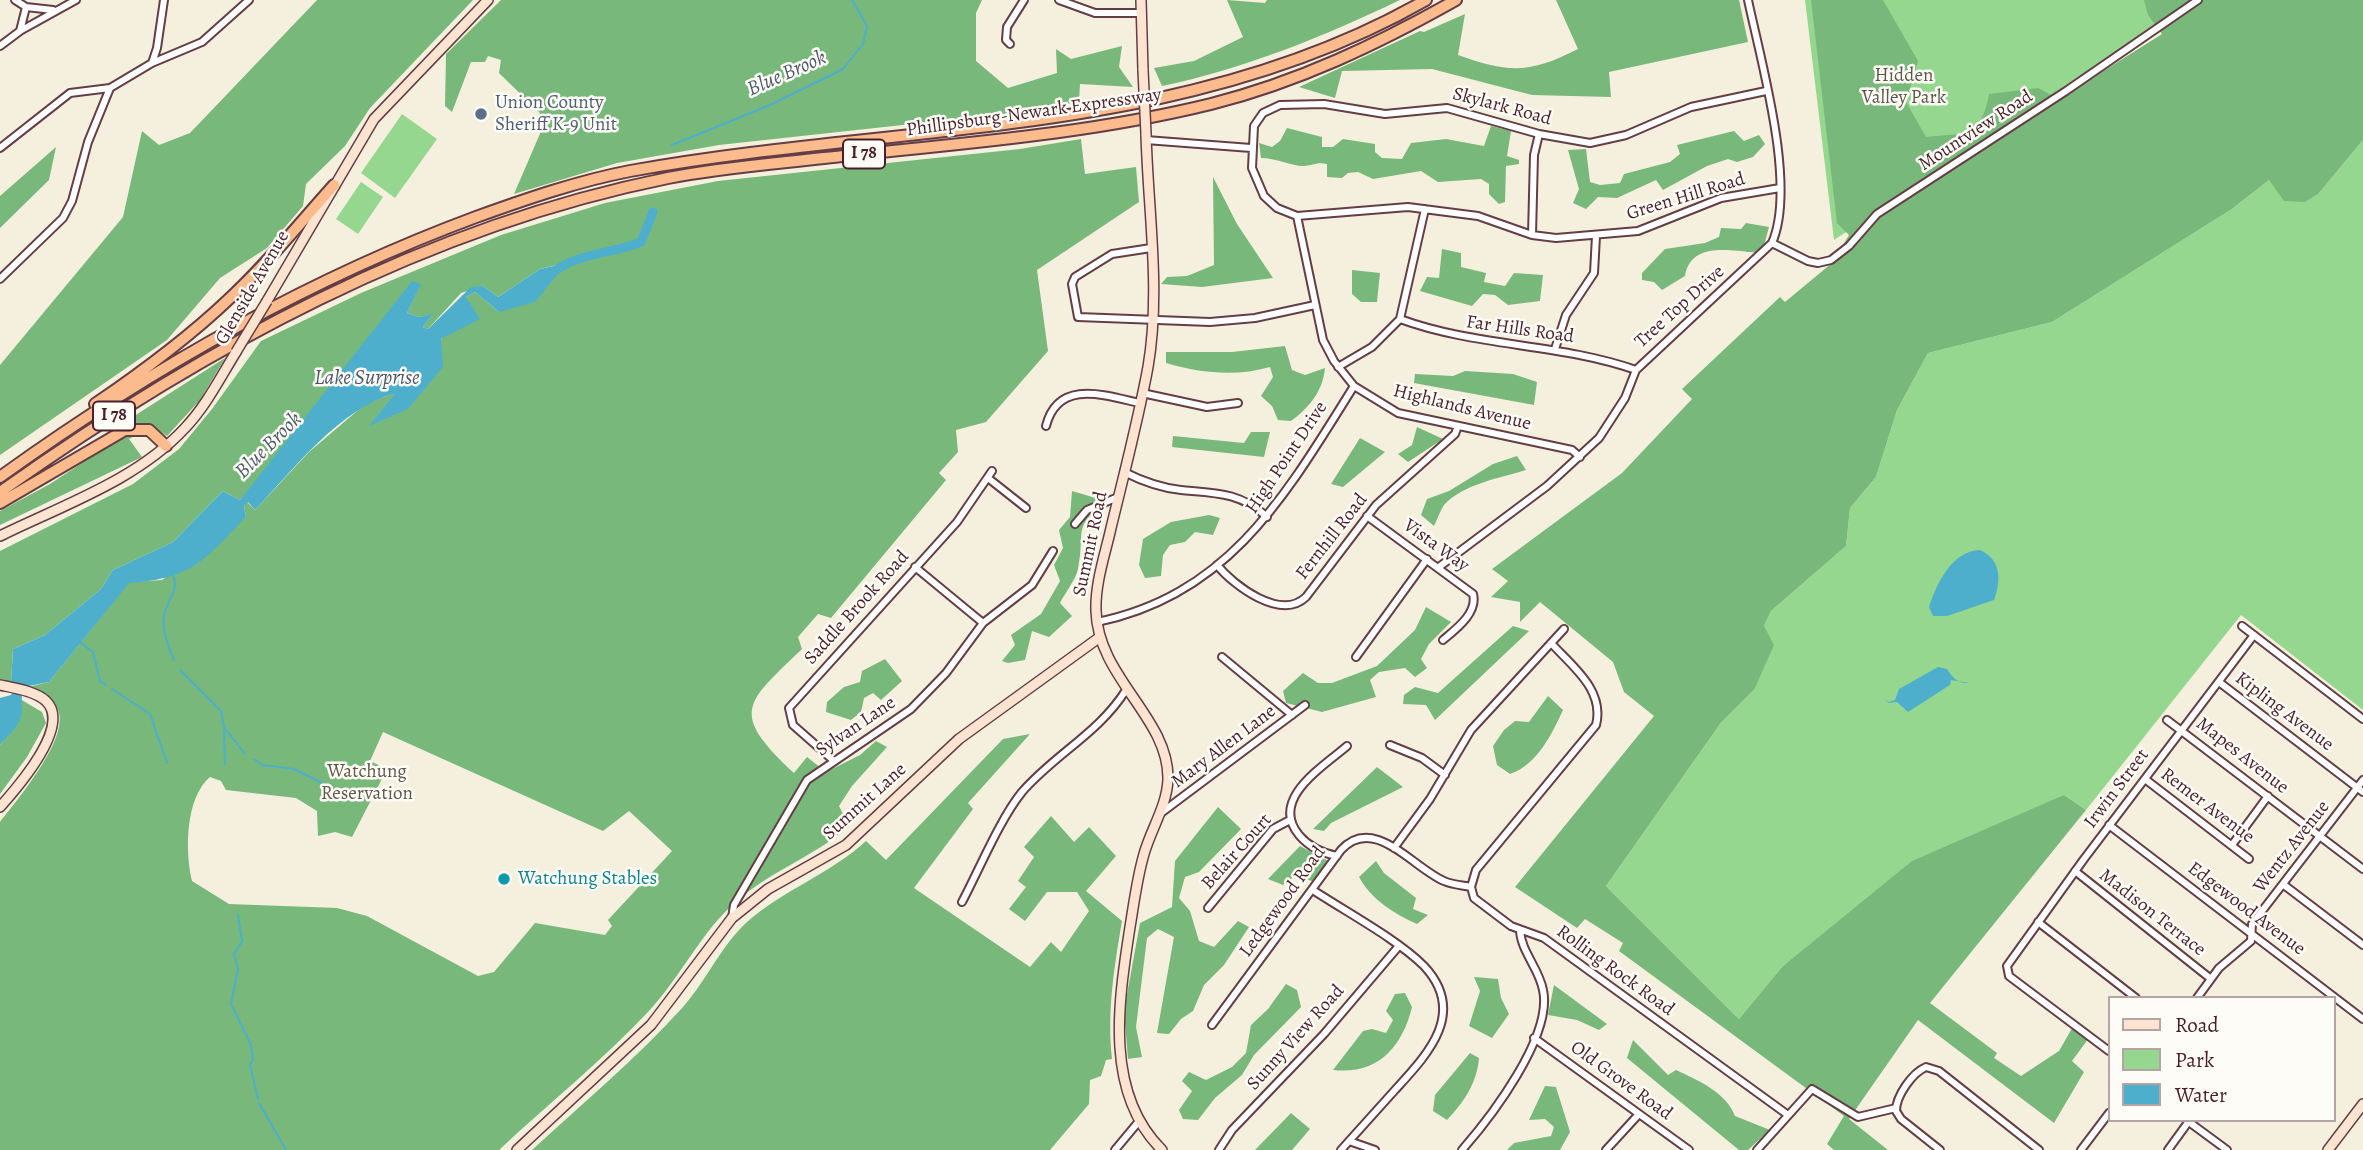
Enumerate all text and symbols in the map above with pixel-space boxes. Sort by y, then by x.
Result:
water label: Blue Brook [744,45,830,103]
park label: Hidden Valley Park [1862,65,1946,109]
street label: Skylark Road [1450,83,1554,131]
street label: Phillipsburg-Newark Expressway [905,84,1163,142]
street label: Mountview Road [1915,86,2037,176]
place label: Union County Sheriff K-9 Unit [495,92,617,136]
marker: Union County Sheriff K-9 Unit [473,106,489,122]
road number: I 78 [843,140,885,168]
street label: Green Hill Road [1624,168,1748,226]
street label: Glenside Avenue [211,227,295,349]
street label: Tree Top Drive [1630,261,1730,353]
street label: Far Hills Road [1465,311,1575,349]
water label: Lake Surprise [314,366,420,392]
street label: Highlands Avenue [1391,380,1533,436]
street label: High Point Drive [1241,398,1333,518]
road number: I 78 [93,402,135,430]
water label: Blue Brook [230,407,308,485]
street label: Summit Road [1069,489,1113,599]
street label: Fernhill Road [1291,489,1373,585]
street label: Vista Way [1399,514,1473,578]
street label: Saddle Brook Road [800,546,914,670]
street label: Kipling Avenue [2230,668,2338,756]
street label: Sylvan Lane [812,692,900,762]
street label: Mary Allen Lane [1167,700,1281,794]
street label: Mapes Avenue [2191,713,2293,799]
street label: Irwin Street [2080,745,2154,833]
street label: Summit Lane [818,758,912,846]
park label: Watchung Reservation [321,761,413,805]
street label: Remer Avenue [2156,763,2258,849]
street label: Wentz Avenue [2249,796,2335,898]
street label: Belair Court [1197,809,1277,895]
street label: Ledgewood Road [1235,842,1331,962]
street label: Edgewood Avenue [2183,857,2309,961]
street label: Madison Terrace [2094,864,2210,962]
place label: Watchung Stables [518,868,657,890]
marker: Watchung Stables [496,871,512,887]
street label: Rolling Rock Road [1552,921,1678,1021]
street label: Sunny View Road [1243,980,1349,1096]
legend [2108,996,2335,1122]
text: Road [2175,1011,2219,1039]
street label: Old Grove Road [1566,1036,1676,1126]
text: Park [2175,1046,2214,1074]
text: Water [2175,1081,2227,1109]

